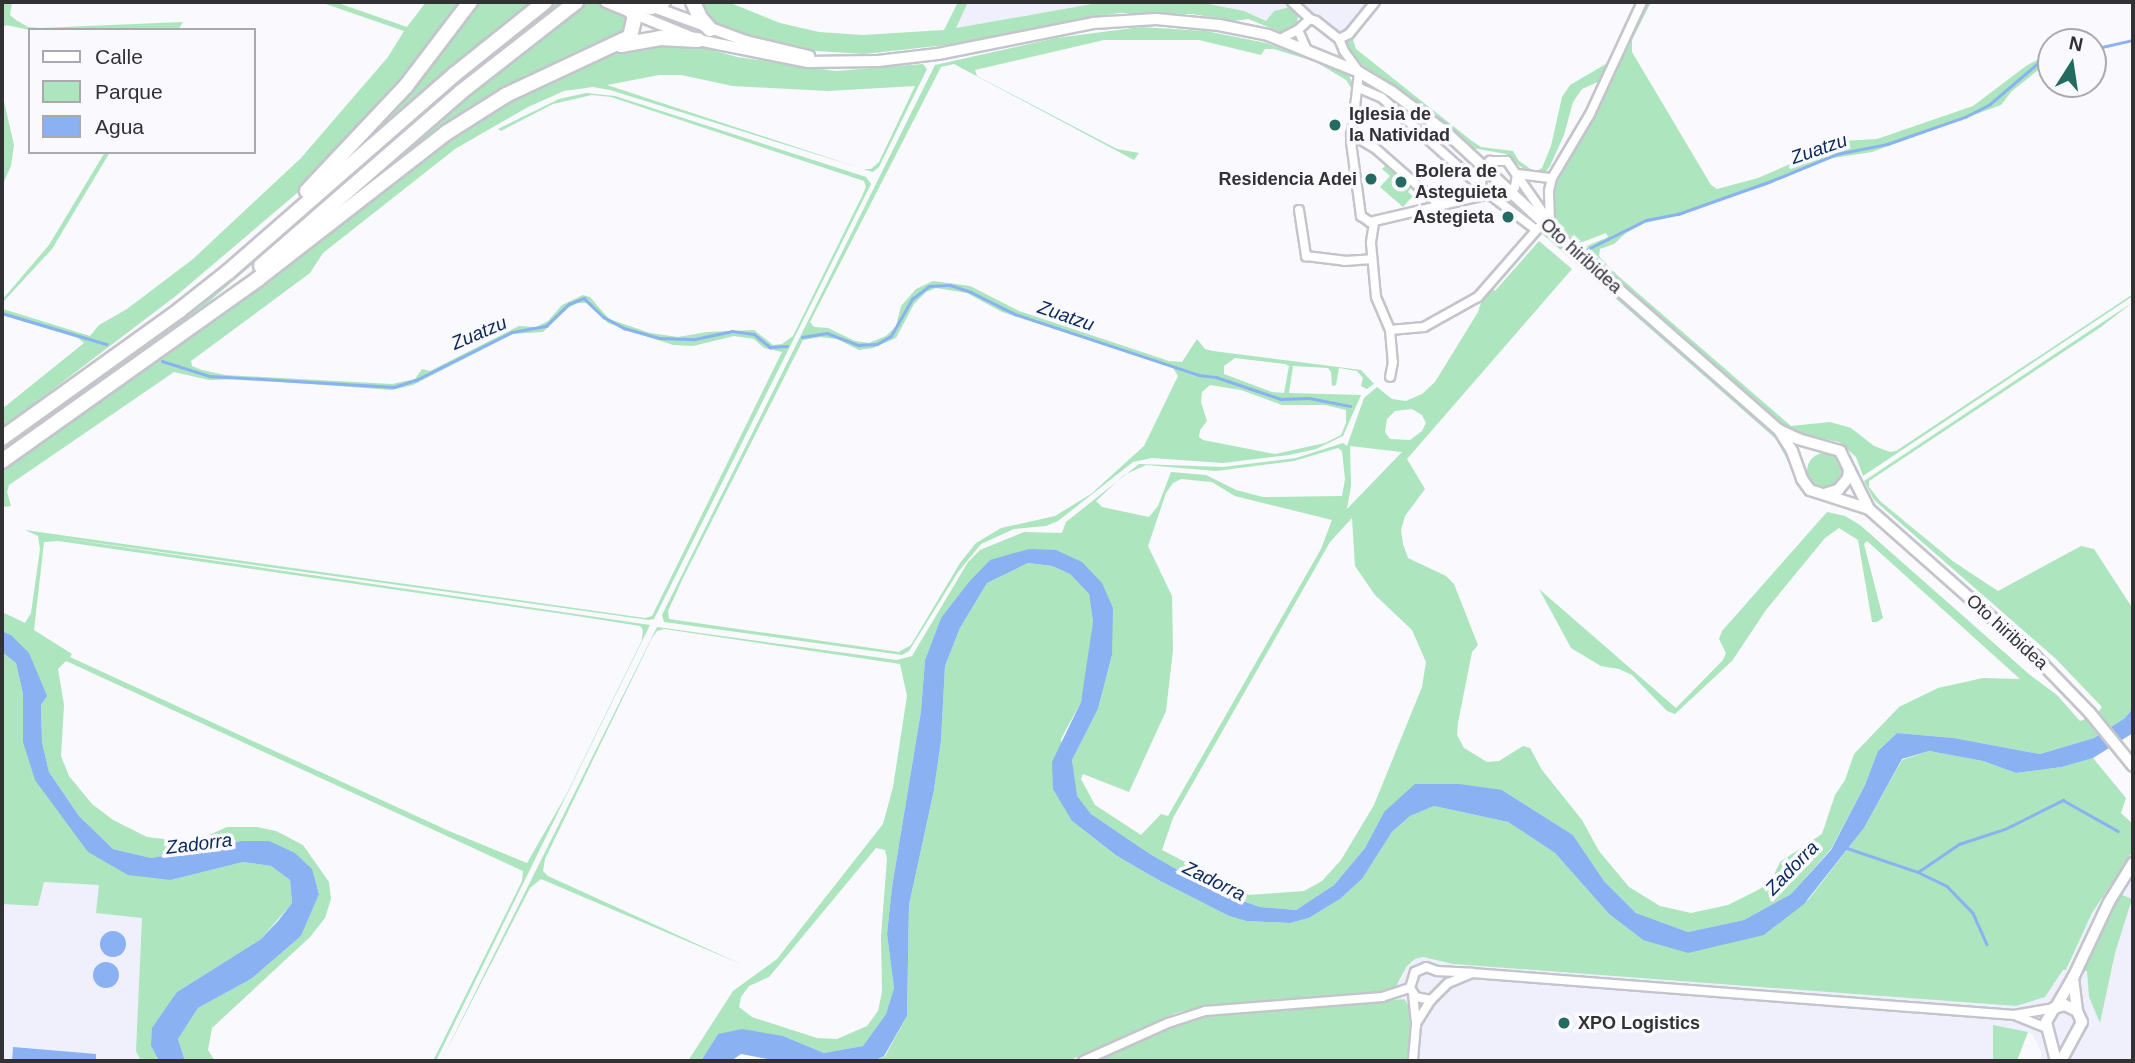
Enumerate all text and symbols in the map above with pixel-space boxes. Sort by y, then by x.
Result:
legend [28,28,256,154]
north arrow [2037,28,2107,98]
text: N [2067,32,2085,56]
text: Calle [95,45,143,68]
text: Parque [95,80,163,103]
place label: Iglesia de la Natividad [1349,104,1450,146]
text: Agua [95,115,144,138]
marker: Iglesia de la Natividad [1327,117,1343,133]
water label: Zuatzu [1788,129,1850,169]
place label: Bolera de Asteguieta [1415,161,1507,204]
place label: Residencia Adei [1218,168,1357,190]
marker: Residencia Adei [1363,171,1379,187]
marker: Bolera de Asteguieta [1393,174,1409,190]
place label: Astegieta [1413,206,1494,228]
marker: Astegieta [1500,209,1516,225]
street label: Oto hiribidea [1536,214,1626,298]
water label: Zuatzu [1035,296,1097,336]
water label: Zuatzu [448,311,510,355]
street label: Oto hiribidea [1962,590,2052,674]
water label: Zadorra [165,829,233,859]
water label: Zadorra [1761,836,1823,900]
water label: Zadorra [1179,856,1249,906]
place label: XPO Logistics [1578,1012,1700,1034]
marker: XPO Logistics [1556,1015,1572,1031]

